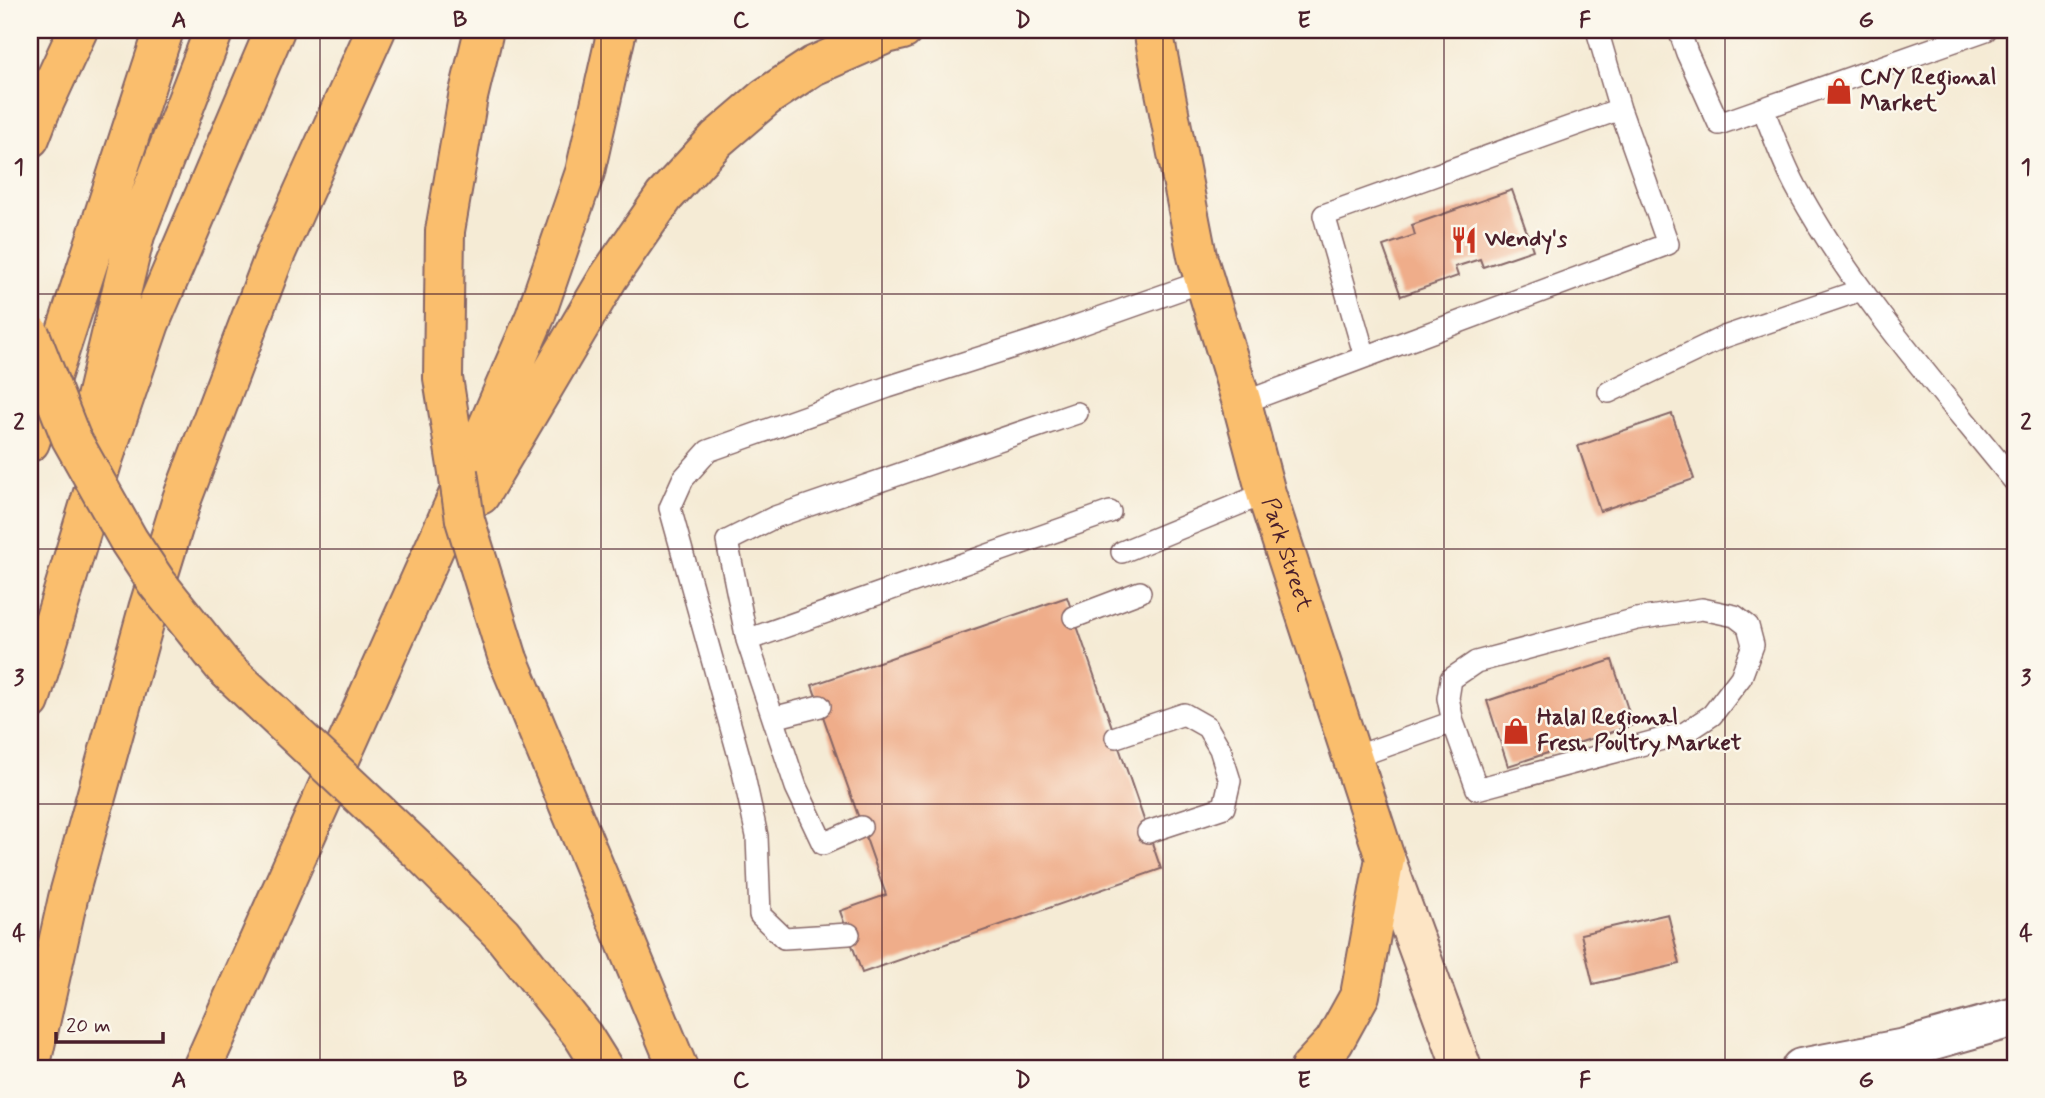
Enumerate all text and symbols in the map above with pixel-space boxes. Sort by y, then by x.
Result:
text: A [171,6,187,36]
text: B [453,6,468,36]
text: C [733,6,750,36]
text: D [1015,6,1031,36]
text: E [1297,6,1311,36]
text: F [1579,6,1591,36]
text: G [1858,6,1874,36]
place label: CNY Regional Market [1860,63,1997,119]
shop icon: CNY Regional Market [1824,76,1854,106]
text: 1 [14,153,24,183]
text: 1 [2021,153,2031,183]
restaurant icon: Wendy's [1449,225,1479,255]
place label: Wendy's [1484,225,1568,255]
text: 2 [13,408,25,438]
text: 2 [2020,408,2032,438]
street label: Park Street [1254,494,1319,616]
text: 3 [14,664,25,694]
text: 3 [2021,664,2032,694]
place label: Halal Regional Fresh Poultry Market [1537,703,1742,759]
shop icon: Halal Regional Fresh Poultry Market [1501,716,1531,746]
text: 4 [12,919,26,949]
text: 4 [2019,919,2033,949]
scale bar [56,1000,163,1044]
text: 20 m [66,1012,111,1040]
text: A [171,1066,187,1096]
text: B [453,1066,468,1096]
text: C [733,1066,750,1096]
text: D [1015,1066,1031,1096]
text: E [1297,1066,1311,1096]
text: F [1579,1066,1591,1096]
text: G [1858,1066,1874,1096]

